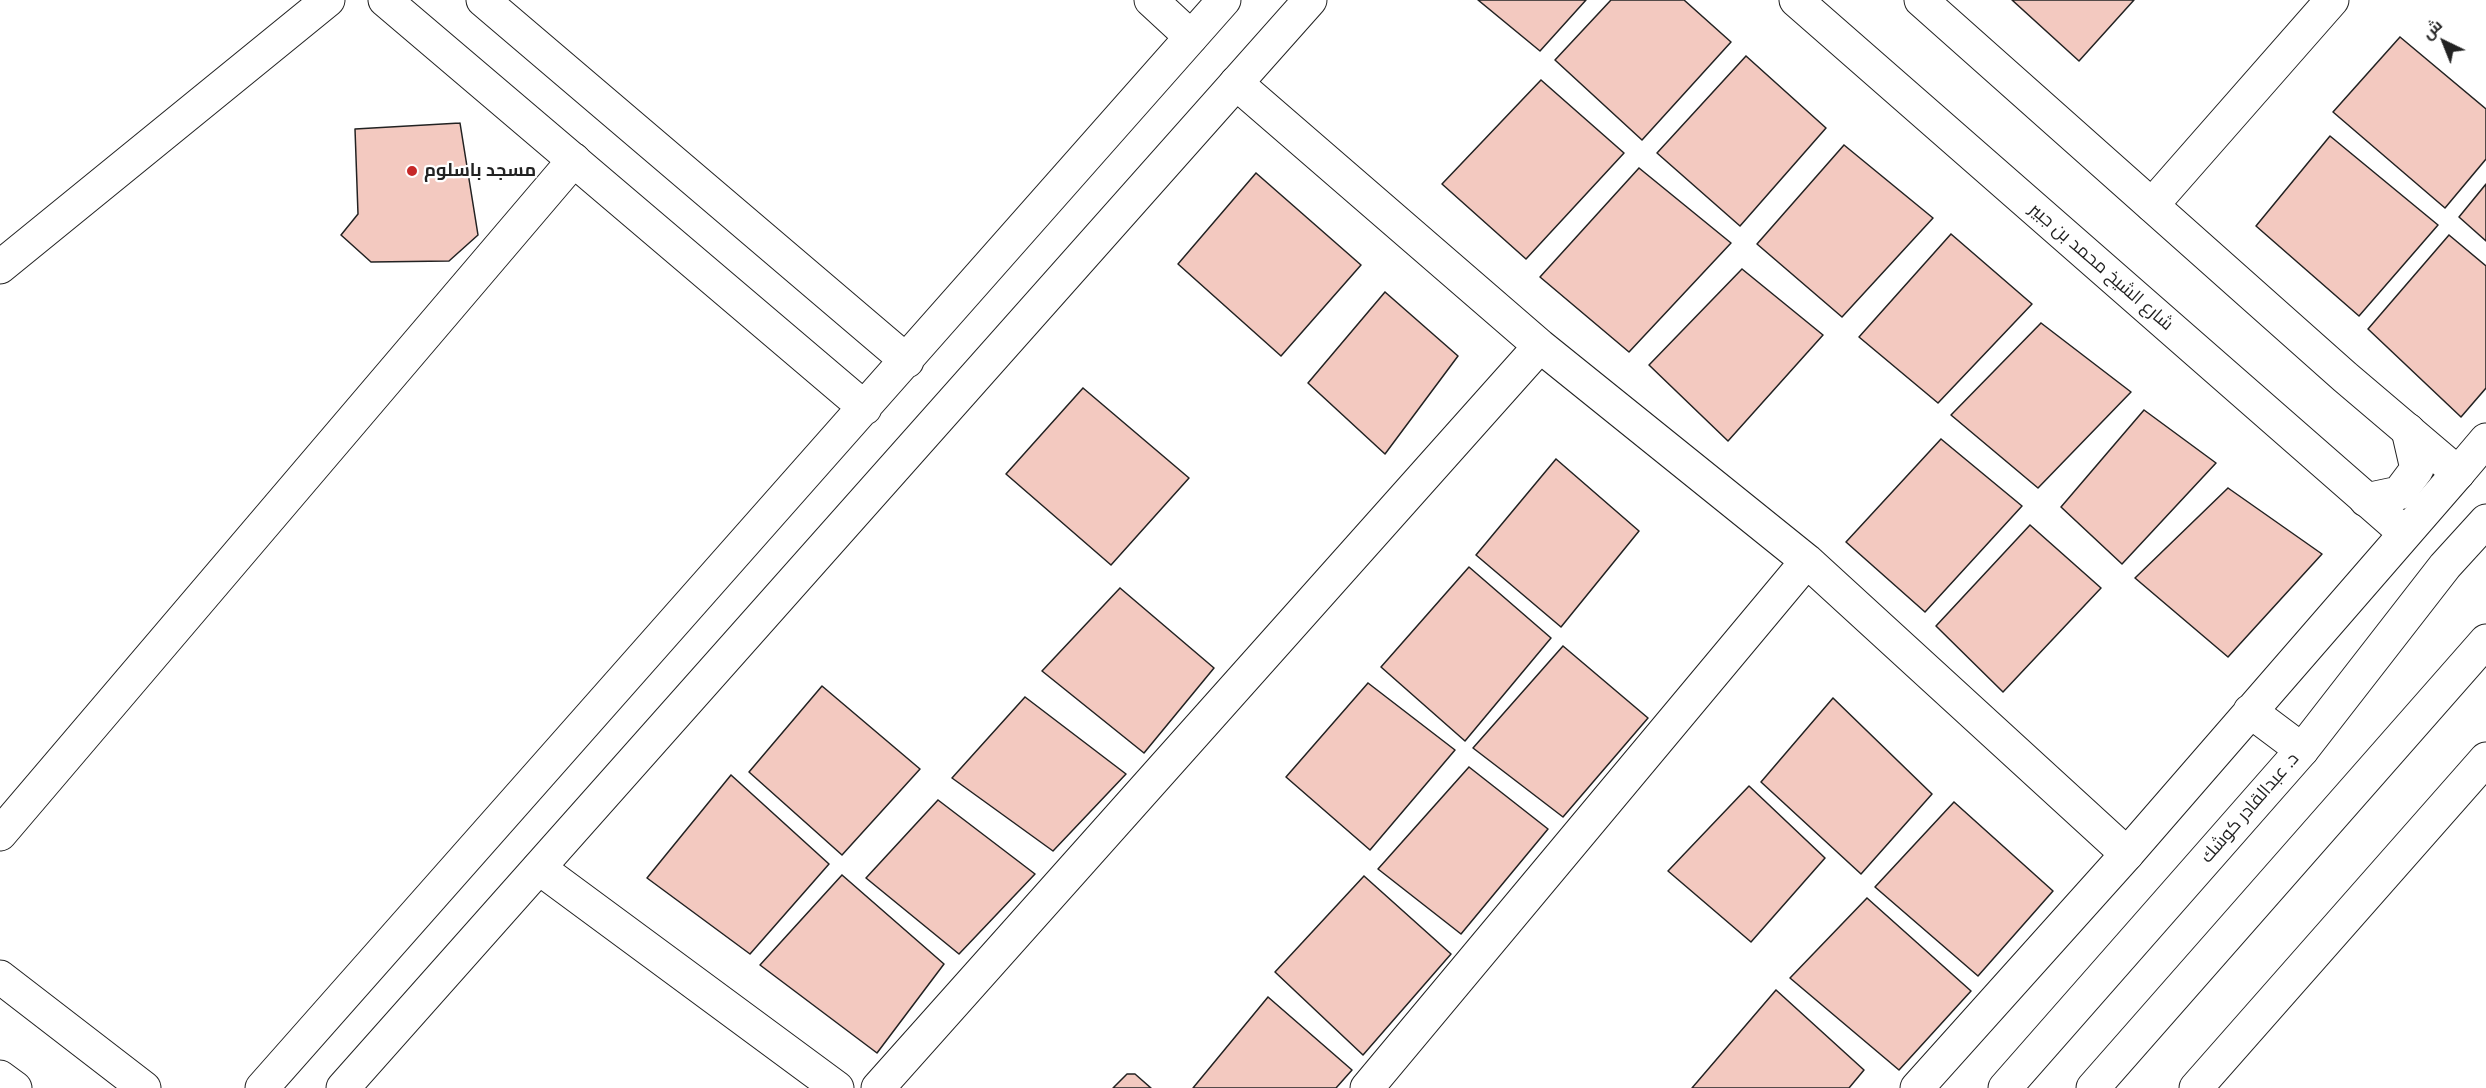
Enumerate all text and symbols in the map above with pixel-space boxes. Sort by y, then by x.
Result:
north arrow [2414,12,2474,72]
text: ش [2417,15,2446,43]
place label: مسجد باسلوم [424,160,536,182]
marker: مسجد باسلوم [405,164,419,178]
street label: شارع الشيخ محمد بن جبير [2025,199,2177,335]
street label: د. عبدالقادر كوشك [2196,748,2304,868]

